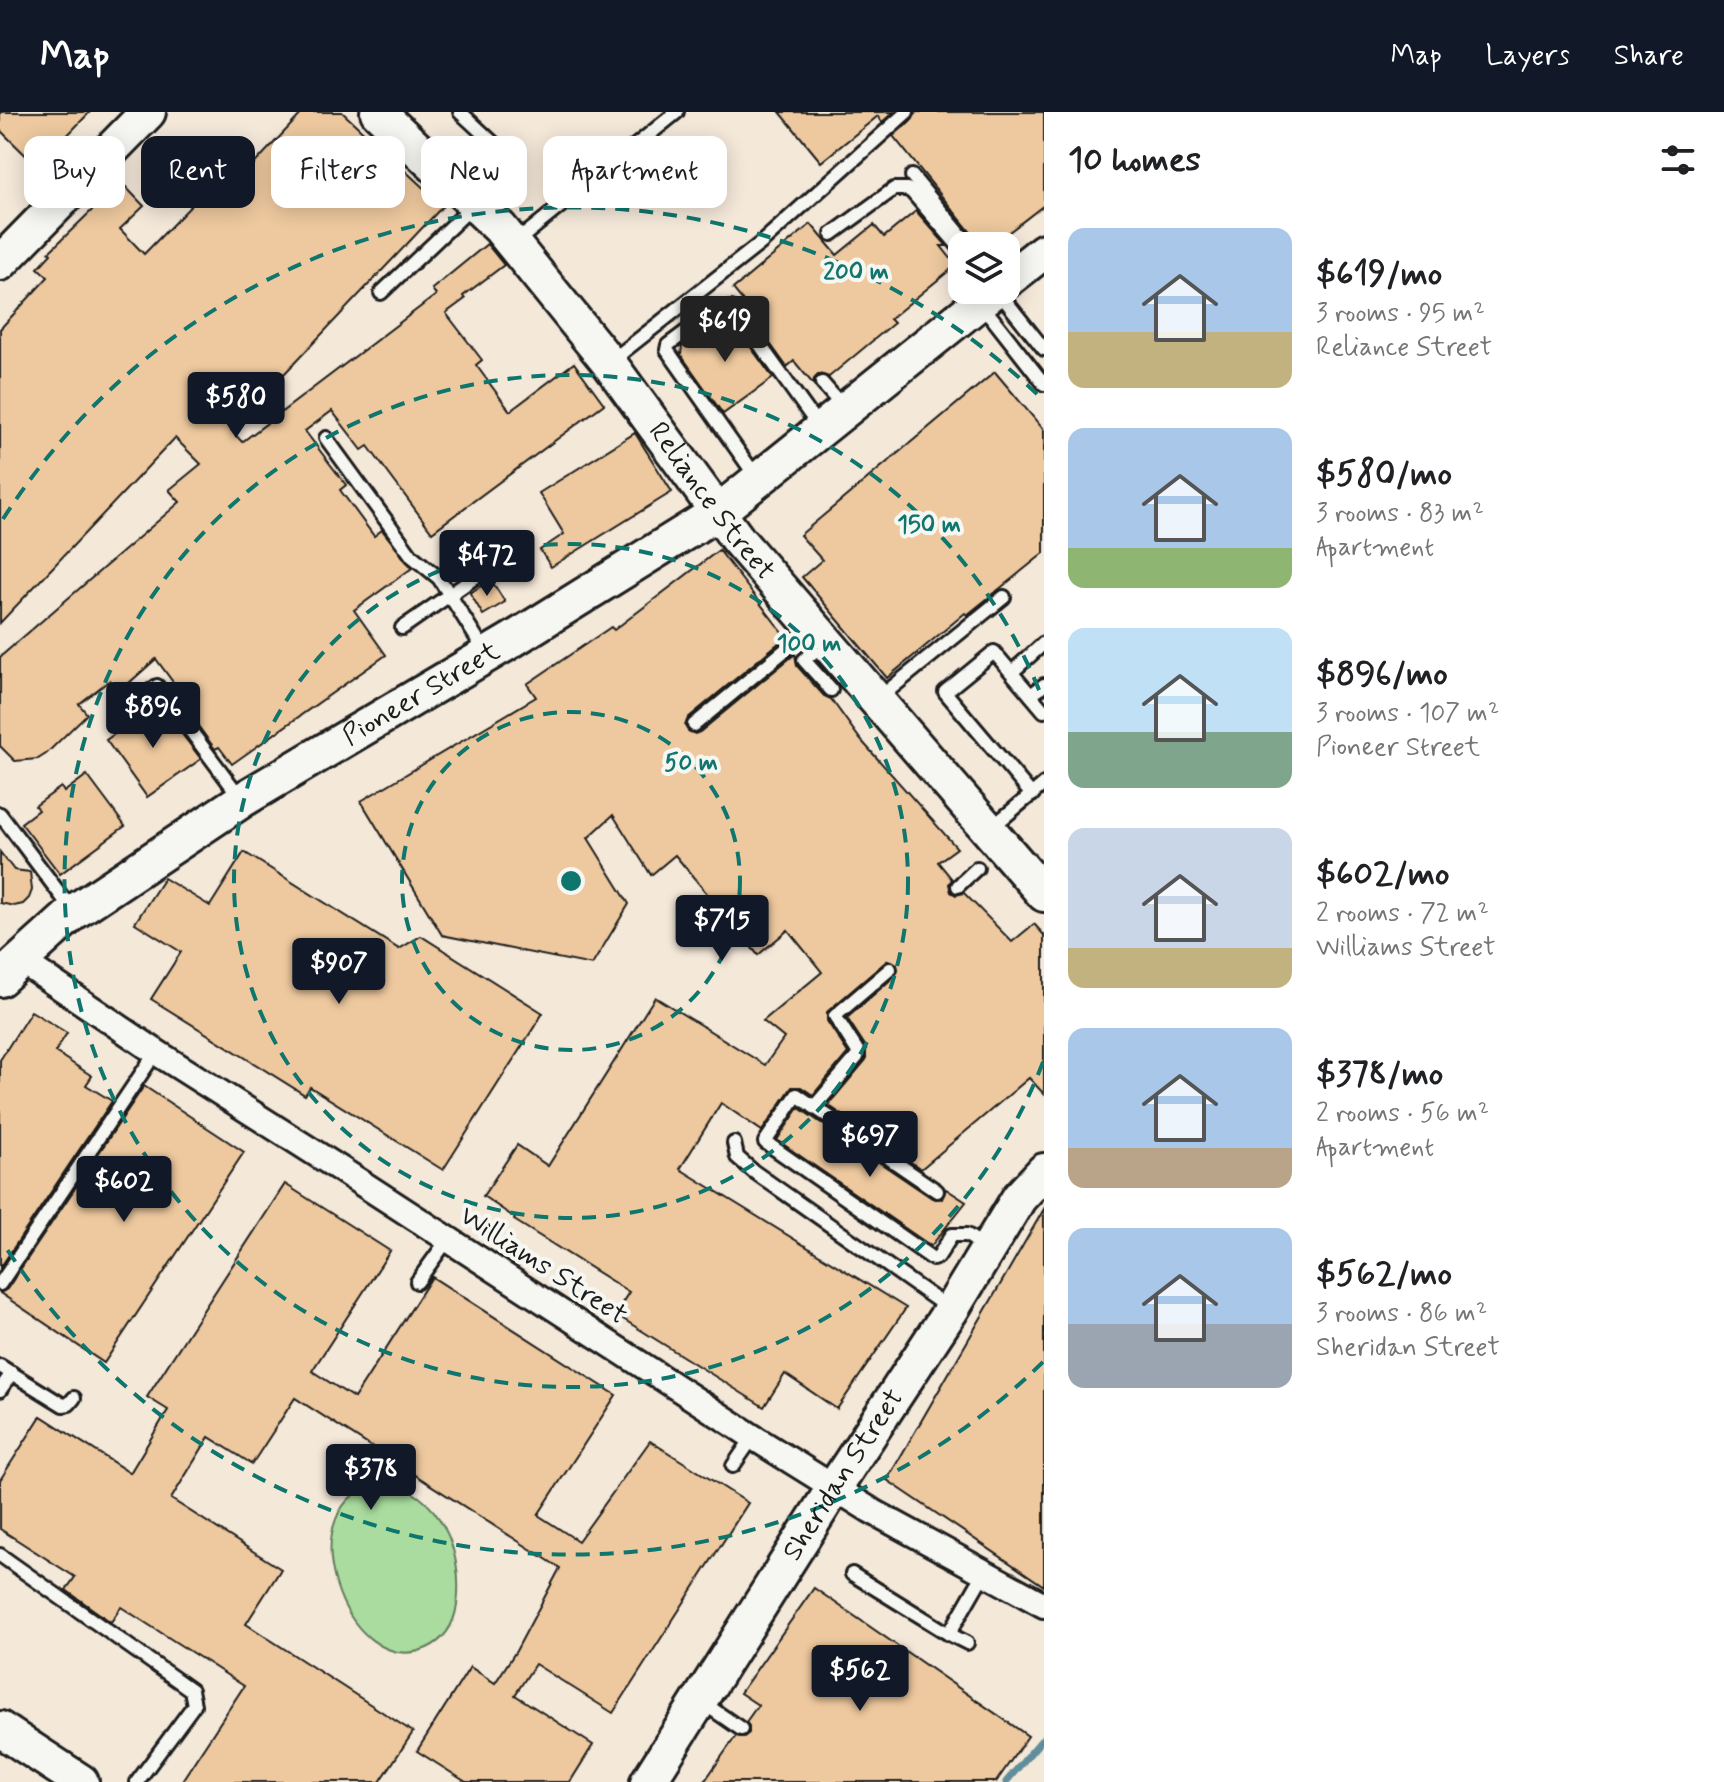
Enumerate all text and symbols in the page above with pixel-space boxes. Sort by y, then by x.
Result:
text: Map [40,32,110,81]
text: Map [1391,38,1442,75]
text: Layers [1486,38,1570,75]
text: Share [1614,38,1684,75]
chip: Buy [24,136,125,208]
chip: Rent [141,136,255,208]
chip: Filters [271,136,405,208]
chip: New [421,136,527,208]
chip: Apartment [543,136,727,208]
text: 10 homes [1068,138,1201,183]
icon: filters [1656,138,1700,182]
map controls [948,232,1020,304]
button: layers [948,232,1020,304]
text: $619/mo [1316,252,1442,297]
text: 200 m [823,257,889,288]
icon: home [1132,260,1228,356]
pin: $619 [678,296,772,364]
text: 3 rooms · 95 m² [1316,297,1485,331]
text: $619 [698,305,752,339]
text: Reliance Street [1316,331,1492,365]
pin: $580 [189,372,283,440]
text: $580 [206,381,266,415]
street label: Reliance Street [640,415,783,588]
text: $580/mo [1316,452,1452,497]
icon: home [1132,460,1228,556]
text: 3 rooms · 83 m² [1316,497,1484,531]
text: 150 m [897,510,961,541]
pin: $472 [440,530,534,598]
text: Apartment [1316,531,1434,565]
text: $472 [457,539,517,573]
text: 100 m [777,629,841,660]
street label: Pioneer Street [336,633,507,755]
text: $896/mo [1316,652,1448,697]
icon: home [1132,660,1228,756]
pin: $896 [106,682,200,750]
text: $896 [124,691,182,725]
text: 3 rooms · 107 m² [1316,697,1499,731]
text: Pioneer Street [1316,731,1480,765]
text: 50 m [664,748,718,779]
text: $602/mo [1316,852,1450,897]
icon: home [1132,860,1228,956]
centre of rings [557,867,585,895]
pin: $715 [675,895,769,963]
text: 2 rooms · 72 m² [1316,897,1489,931]
text: $715 [694,904,750,938]
text: Williams Street [1316,931,1495,965]
pin: $907 [292,938,386,1006]
text: $907 [310,947,368,981]
text: $378/mo [1316,1052,1443,1097]
icon: home [1132,1060,1228,1156]
text: 2 rooms · 56 m² [1316,1097,1489,1131]
pin: $697 [823,1111,917,1179]
text: $697 [841,1120,899,1154]
text: Apartment [1316,1131,1434,1165]
pin: $602 [77,1156,171,1224]
text: $602 [95,1165,154,1199]
street label: Williams Street [452,1198,634,1334]
text: $562/mo [1316,1252,1452,1297]
icon: home [1132,1260,1228,1356]
text: 3 rooms · 86 m² [1316,1297,1487,1331]
text: Sheridan Street [1316,1331,1500,1365]
street label: Sheridan Street [774,1382,913,1568]
pin: $378 [324,1444,418,1512]
text: $378 [344,1453,398,1487]
pin: $562 [813,1645,907,1713]
text: $562 [830,1654,890,1688]

